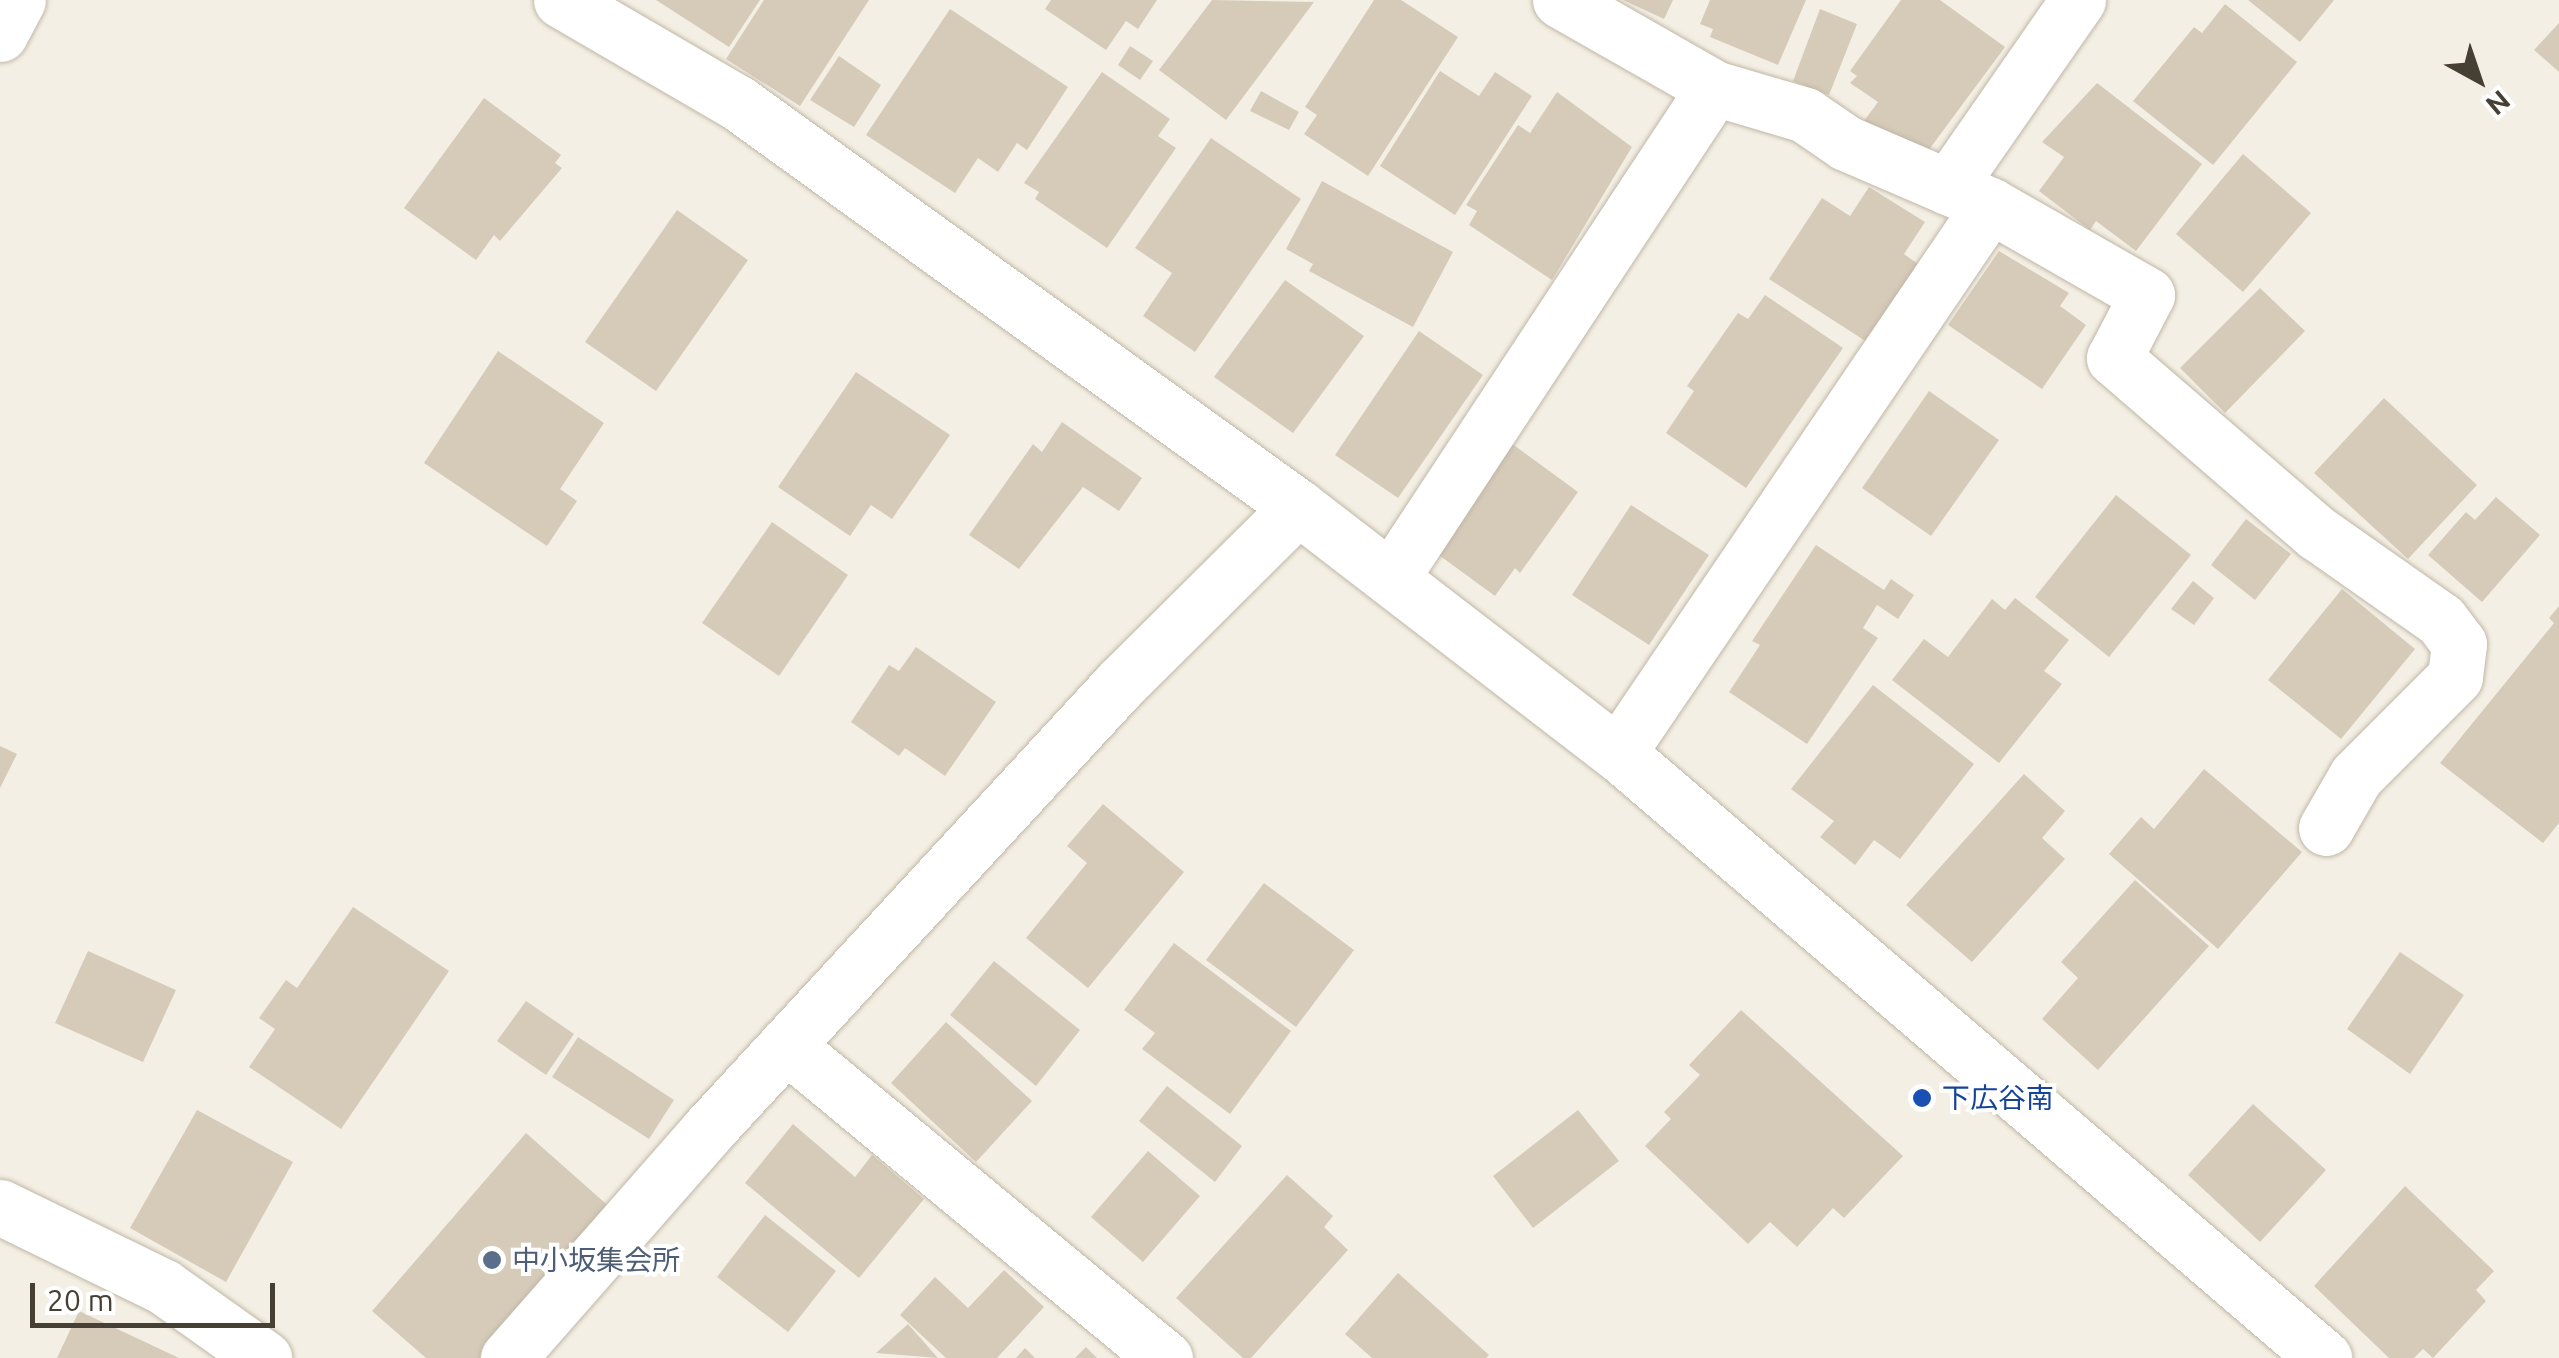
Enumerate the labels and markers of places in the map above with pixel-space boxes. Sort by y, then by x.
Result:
place label: 下広谷南 [1942,1081,2054,1115]
marker: 下広谷南 [1911,1087,1933,1109]
place label: 中小坂集会所 [512,1243,680,1277]
marker: 中小坂集会所 [481,1249,503,1271]

